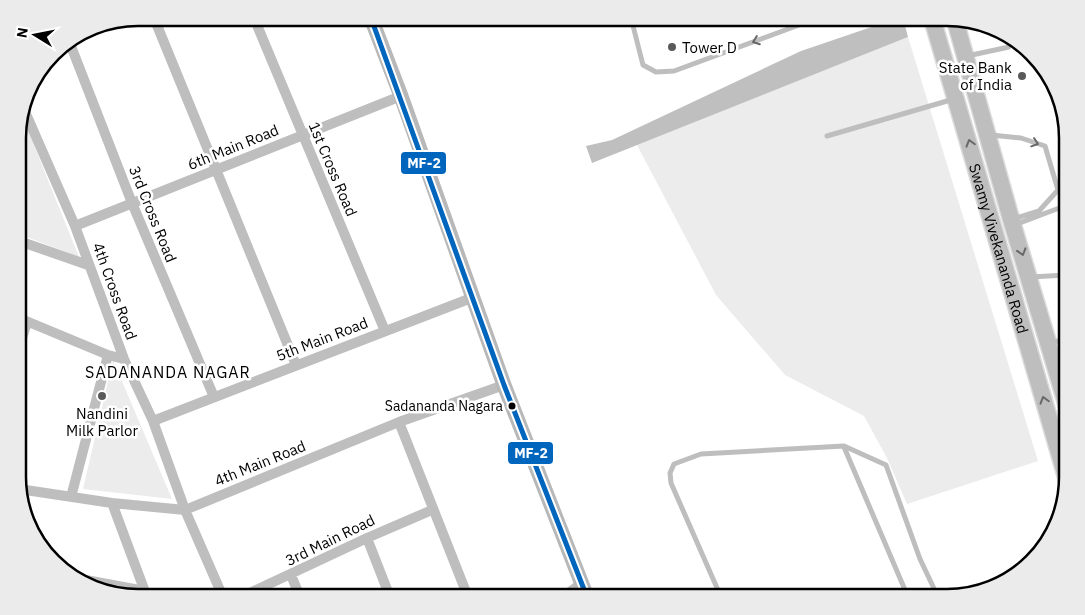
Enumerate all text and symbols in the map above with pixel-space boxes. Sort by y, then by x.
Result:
north arrow [10,10,60,60]
text: N [12,26,32,39]
one-way arrow [752,35,761,45]
place label: Tower D [682,38,737,57]
marker: Tower D [666,41,678,53]
place label: State Bank of India [939,58,1012,94]
marker: State Bank of India [1016,70,1028,82]
street label: 1st Cross Road [305,119,361,219]
street label: 6th Main Road [185,120,281,174]
one-way arrow [1031,137,1039,147]
one-way arrow [965,139,975,147]
line badge: MF-2 [400,151,447,175]
text: MF-2 [407,154,441,172]
street label: Swamy Vivekananda Road [965,161,1033,336]
street label: 3rd Cross Road [125,163,181,265]
street label: 4th Cross Road [89,240,141,342]
one-way arrow [1016,247,1026,255]
street label: 5th Main Road [273,313,371,365]
district label: SADANANDA NAGAR [85,362,251,382]
marker: Nandini Milk Parlor [96,390,108,402]
one-way arrow [1039,395,1050,404]
place label: Sadananda Nagara [385,397,504,415]
marker: Sadananda Nagara [507,401,517,411]
place label: Nandini Milk Parlor [66,404,138,440]
street label: 4th Main Road [212,436,308,490]
line badge: MF-2 [507,441,554,465]
text: MF-2 [514,444,548,462]
street label: 3rd Main Road [282,510,378,570]

